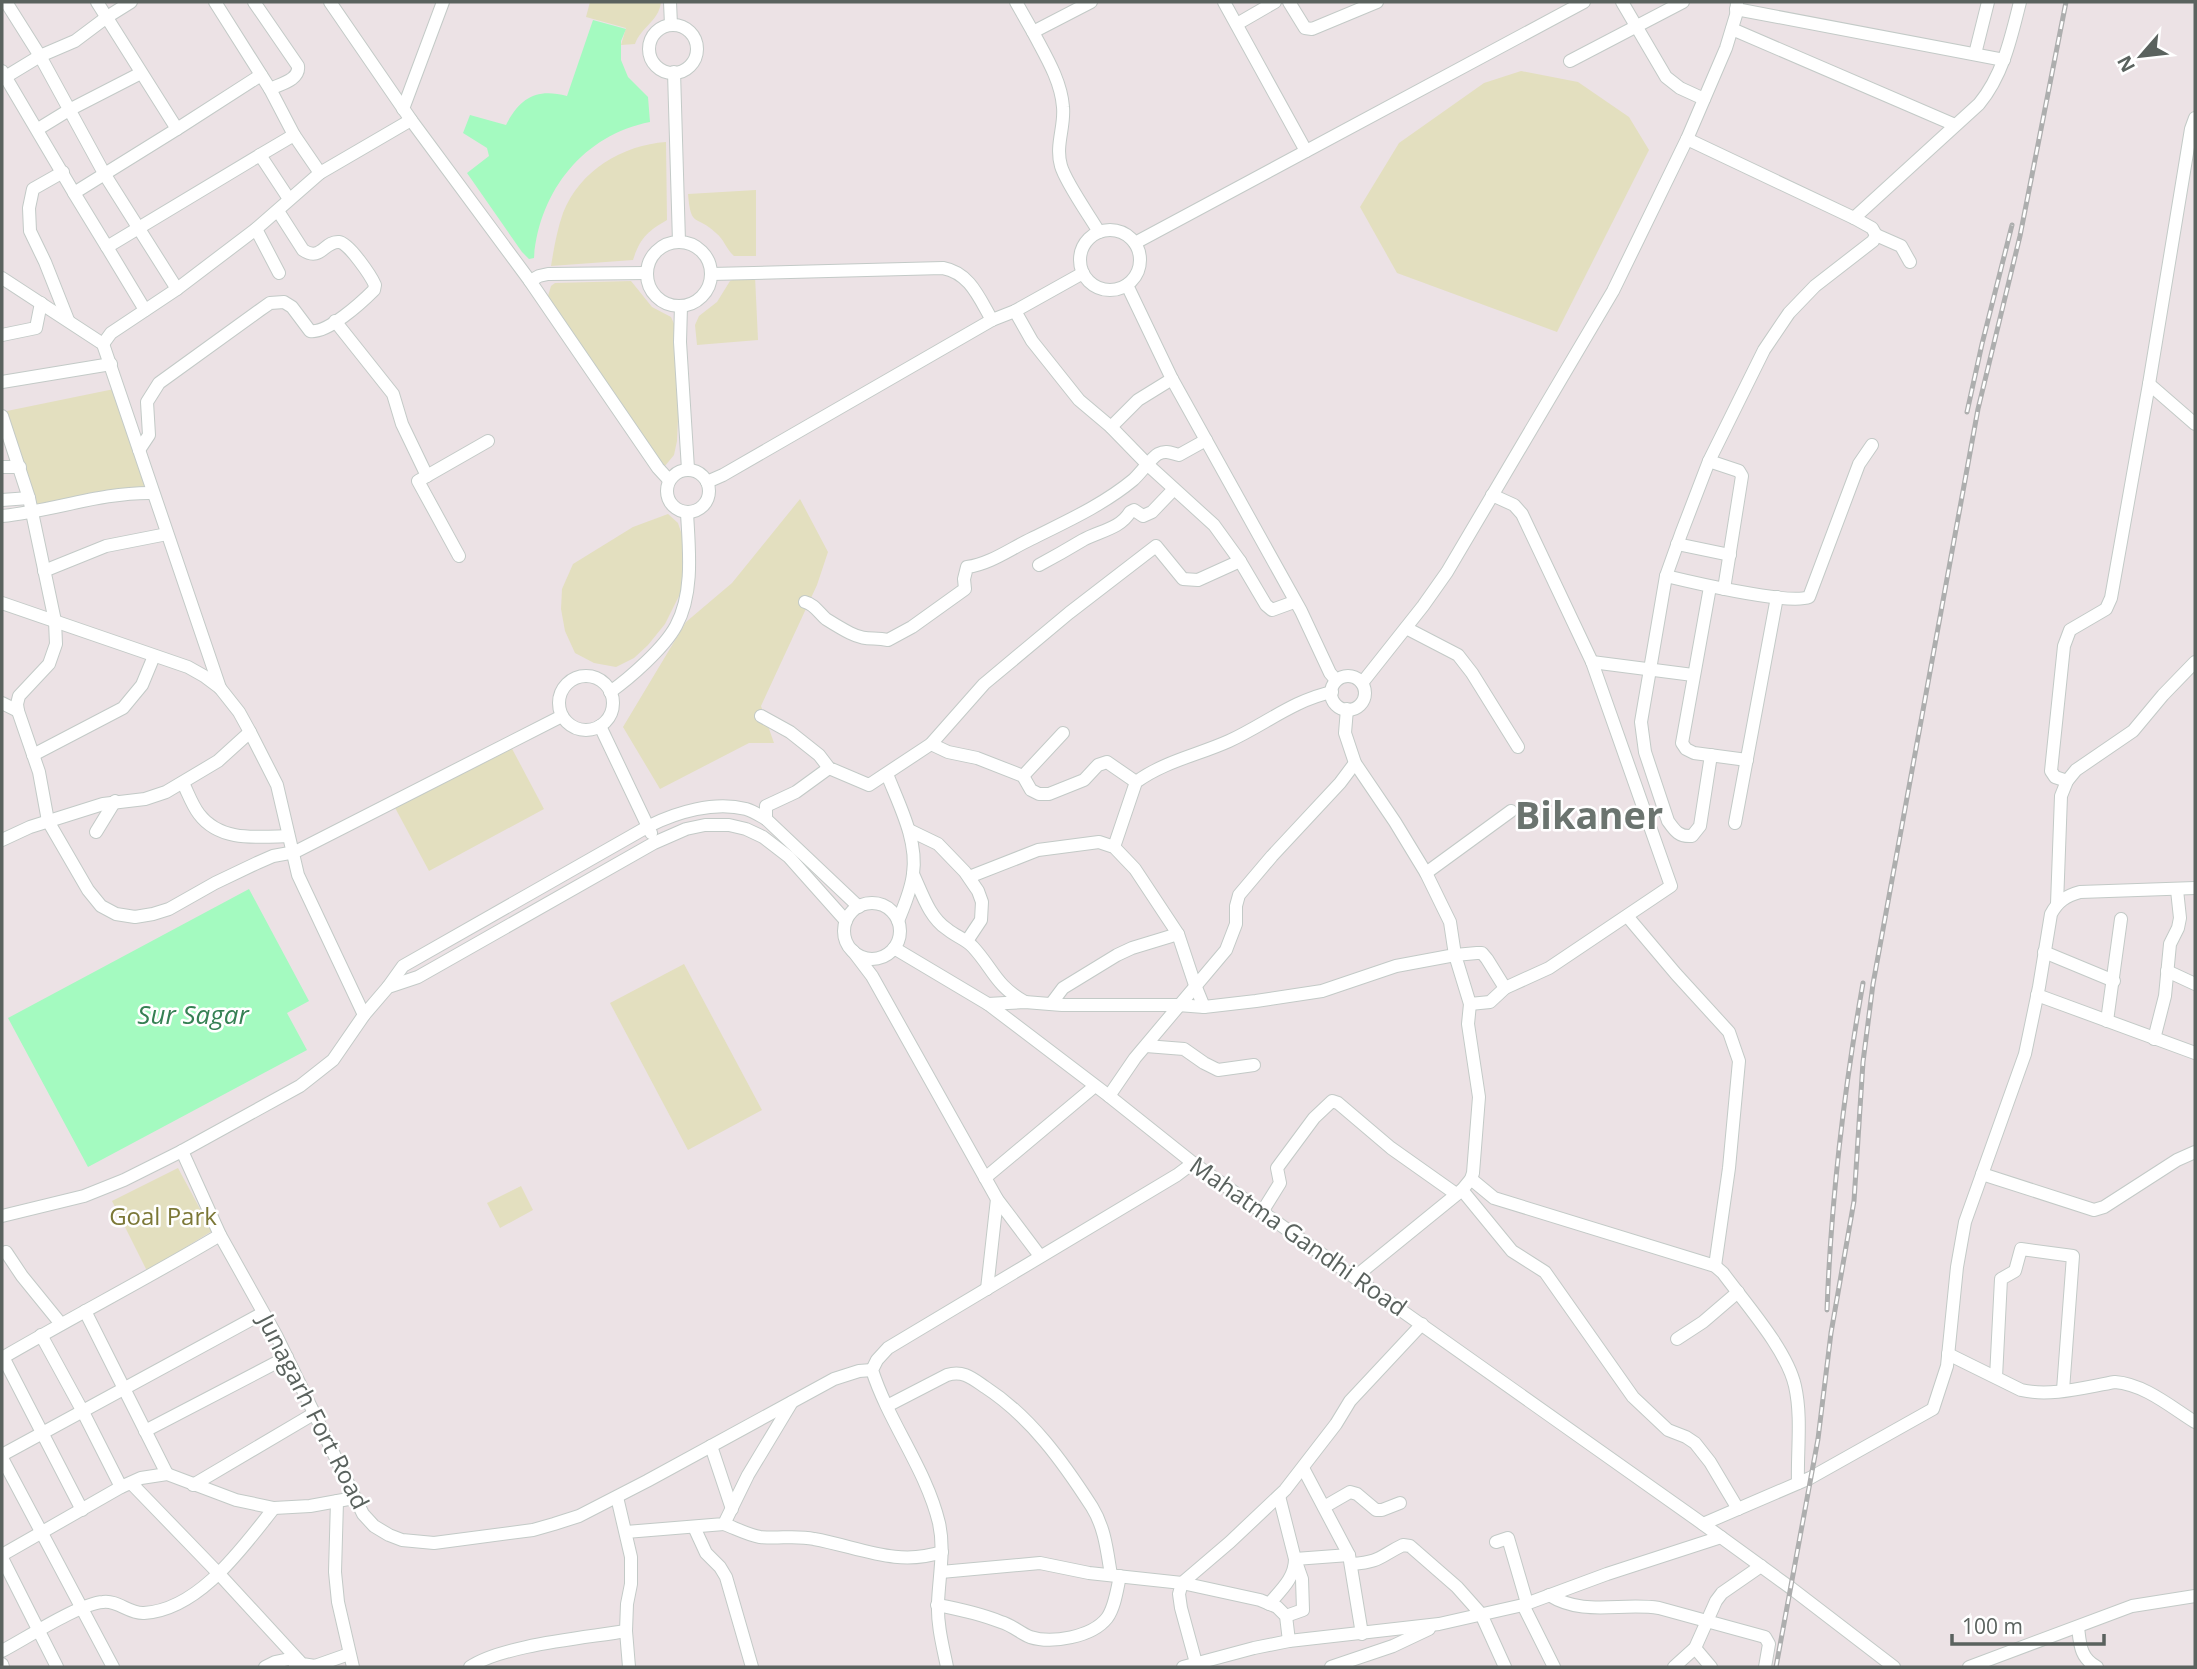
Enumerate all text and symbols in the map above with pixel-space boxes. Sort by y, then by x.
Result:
north arrow [2106,21,2176,91]
text: N [2111,51,2141,77]
district label: Bikaner [1515,788,1663,840]
water label: Sur Sagar [137,996,250,1032]
street label: Mahatma Gandhi Road [1184,1148,1414,1323]
park label: Goal Park [109,1199,217,1232]
street label: Junagarh Fort Road [250,1306,378,1515]
scale bar [1952,1602,2104,1646]
text: 100 m [1962,1612,2023,1640]

